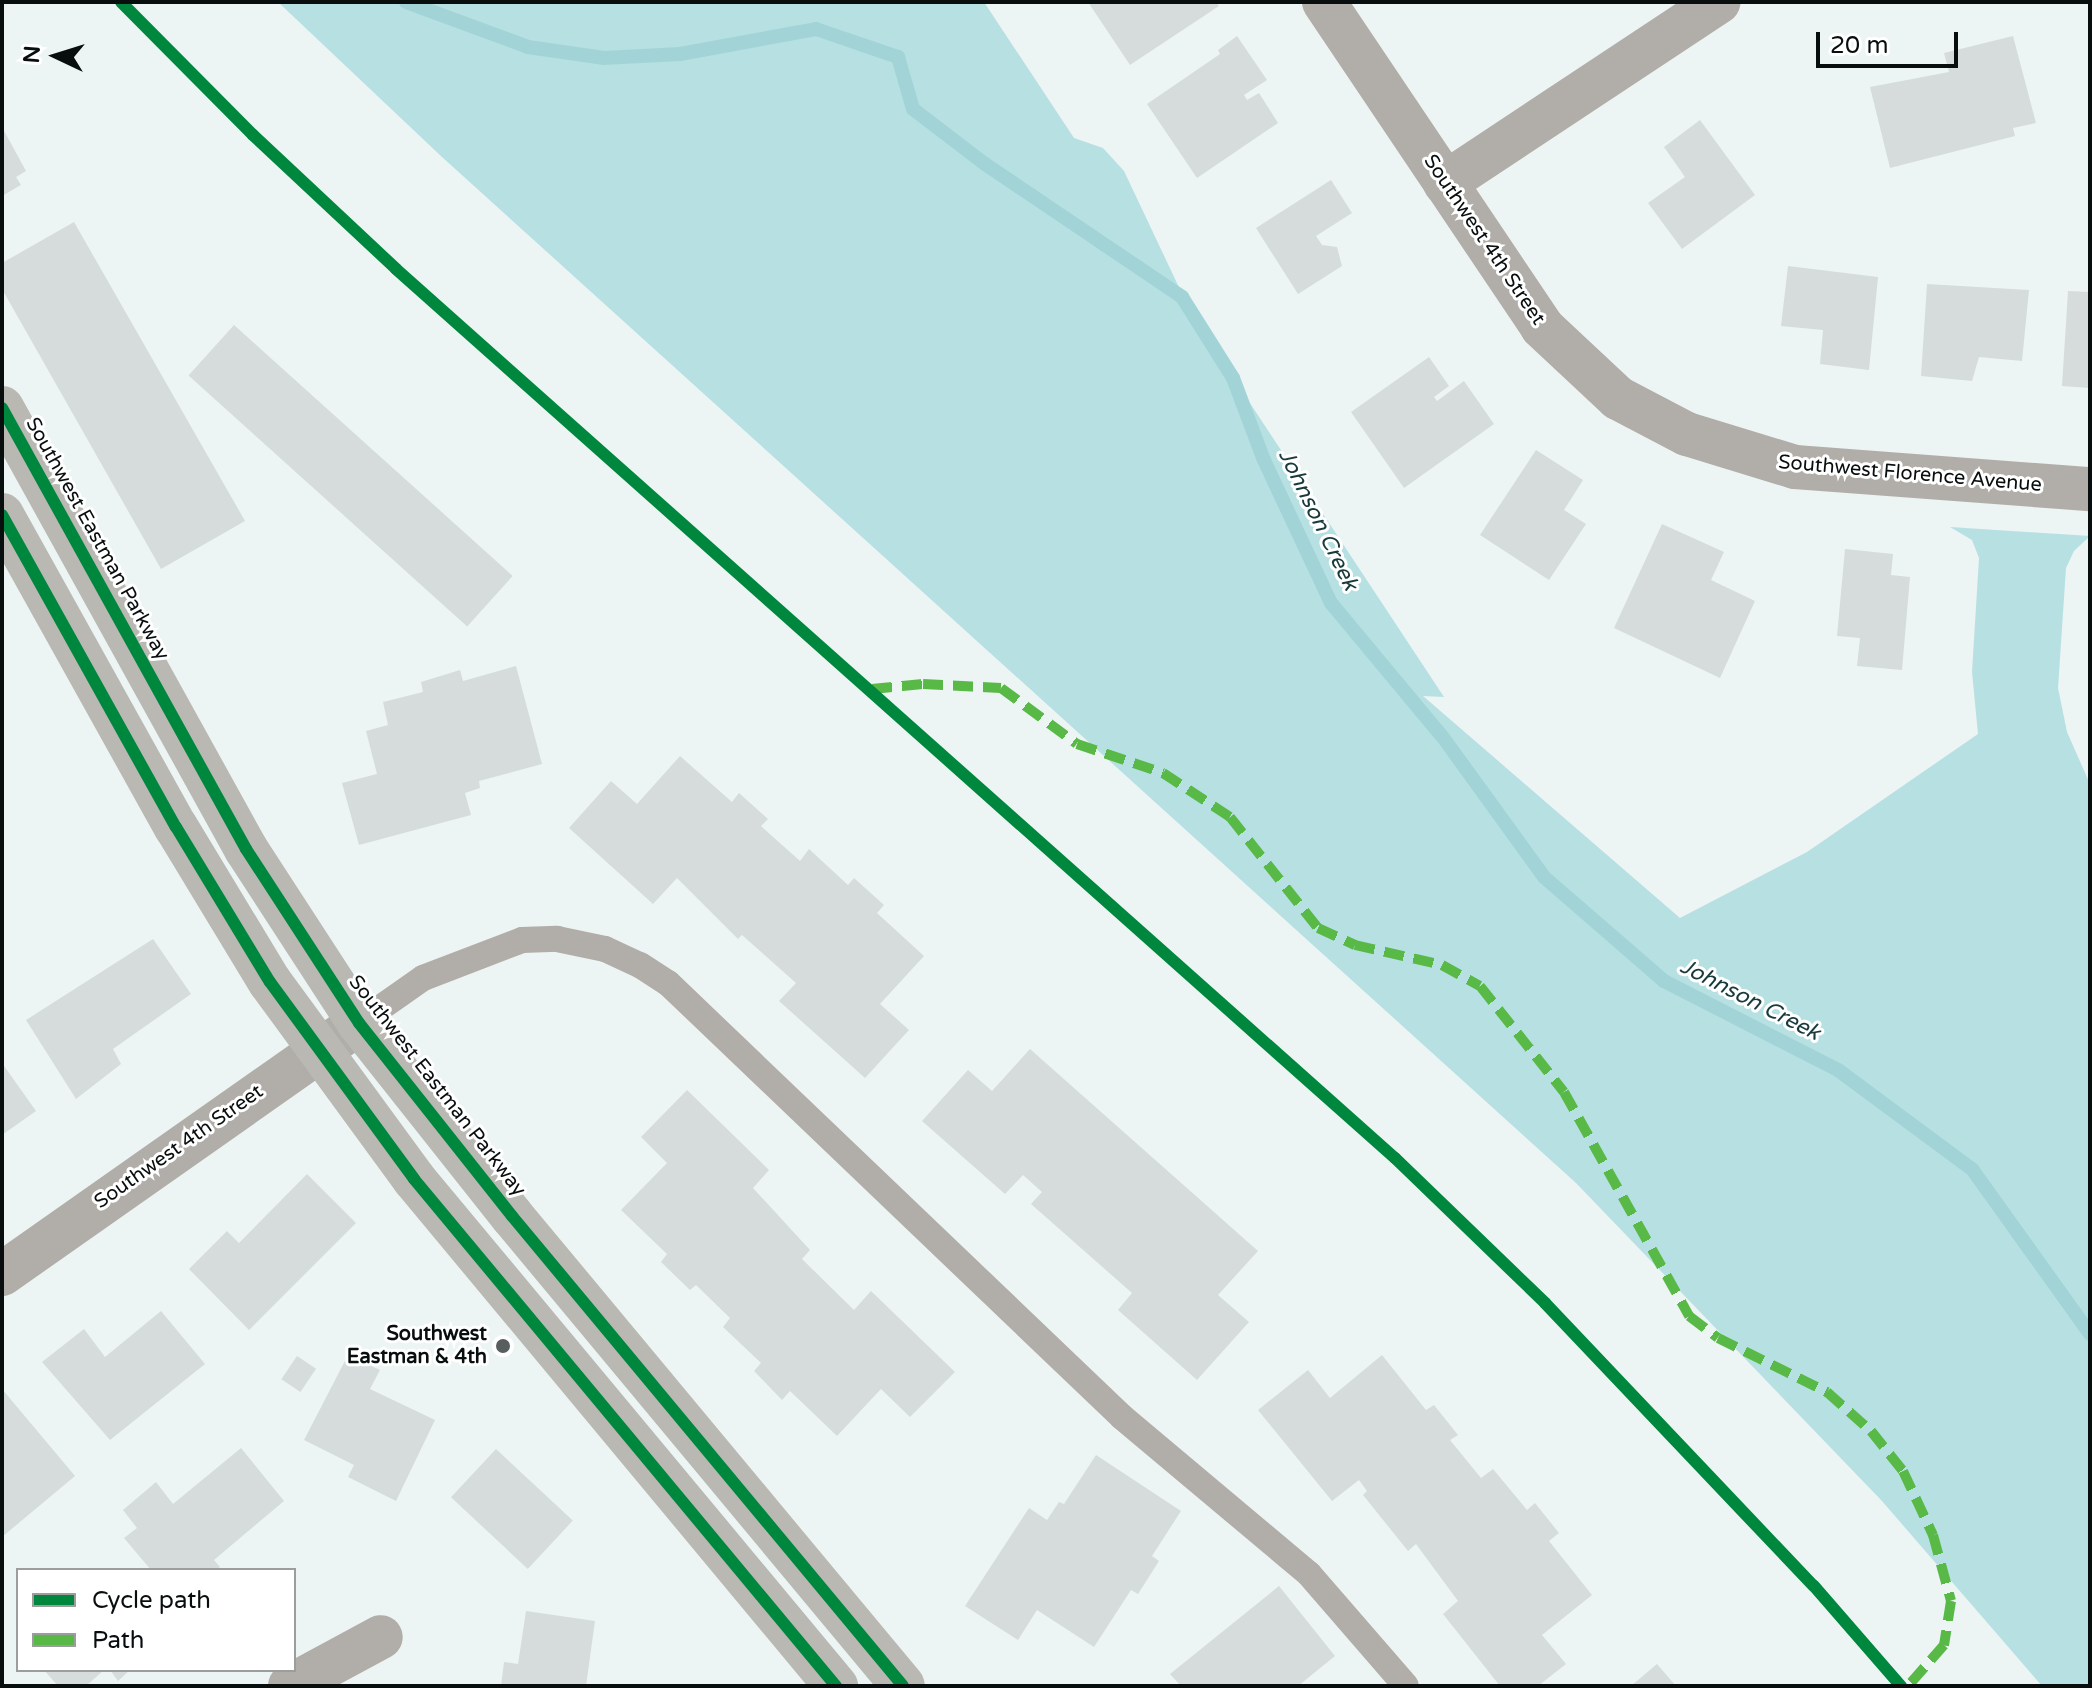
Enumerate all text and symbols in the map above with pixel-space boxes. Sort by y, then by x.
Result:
north arrow [16,16,96,96]
scale bar [1820,16,1962,66]
text: 20 m [1830,31,1888,60]
text: N [18,45,46,64]
street label: Southwest 4th Street [1418,150,1550,330]
street label: Southwest Eastman Parkway [20,413,174,665]
water label: Johnson Creek [1272,445,1364,595]
street label: Southwest Florence Avenue [1777,451,2043,497]
water label: Johnson Creek [1676,953,1824,1047]
street label: Southwest Eastman Parkway [343,971,531,1201]
street label: Southwest 4th Street [90,1080,268,1214]
place label: Southwest Eastman & 4th [347,1322,487,1369]
marker: Southwest Eastman & 4th [494,1337,512,1355]
legend [16,1568,296,1672]
text: Cycle path [92,1586,211,1615]
text: Path [92,1626,145,1655]

